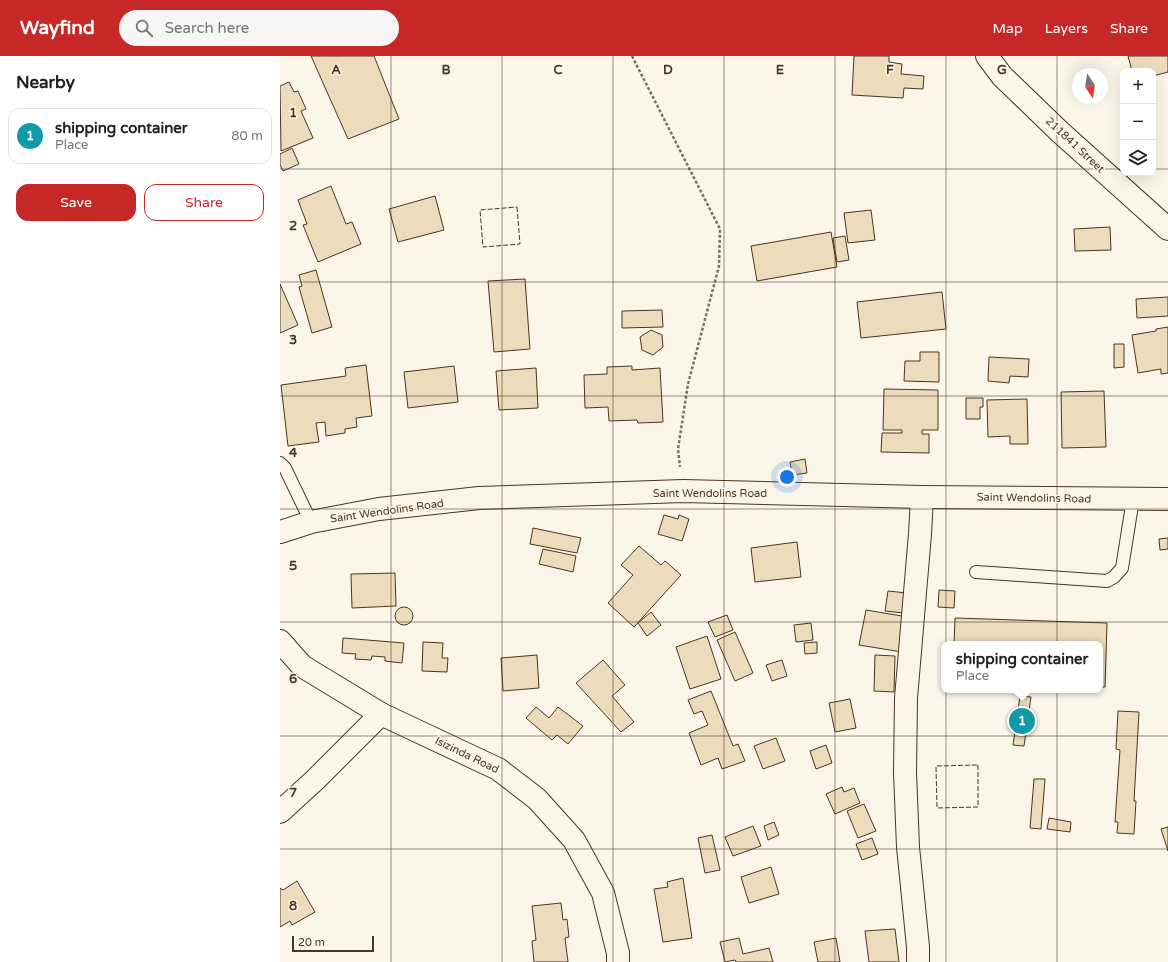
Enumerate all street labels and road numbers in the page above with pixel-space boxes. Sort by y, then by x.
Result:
street label: 211841 Street [1043,114,1107,176]
street label: Saint Wendolins Road [653,487,767,500]
street label: Saint Wendolins Road [977,491,1091,505]
street label: Saint Wendolins Road [329,497,445,525]
street label: Isizinda Road [433,734,501,776]

